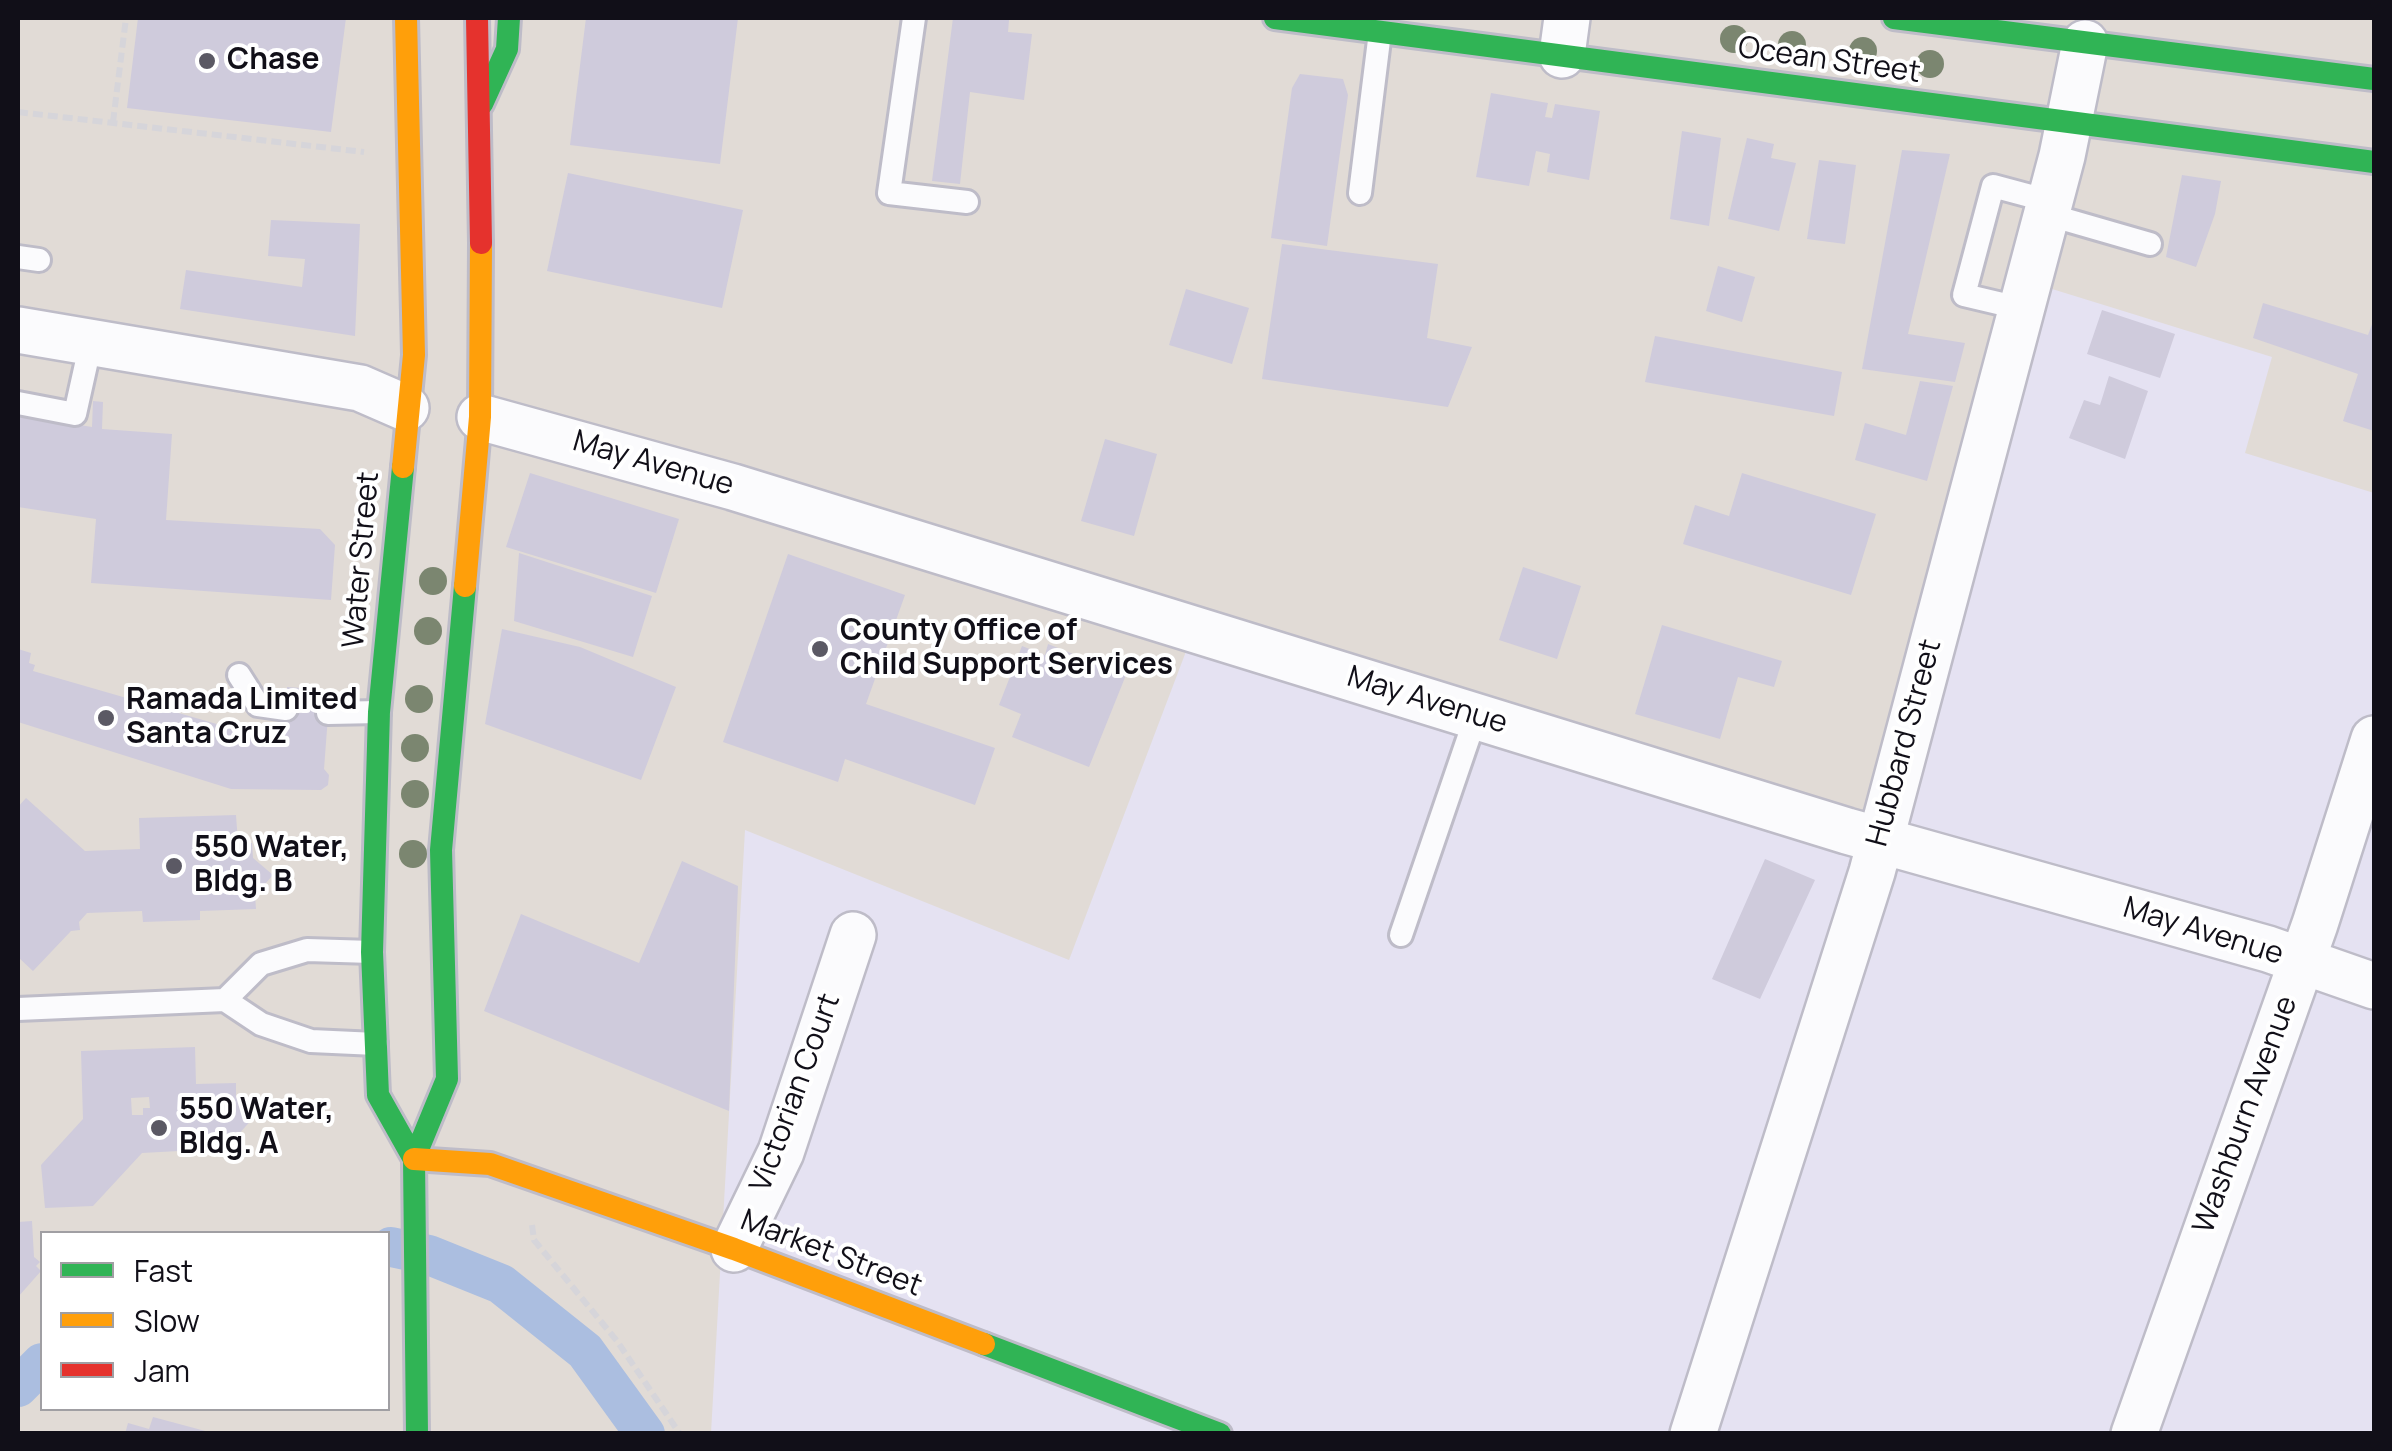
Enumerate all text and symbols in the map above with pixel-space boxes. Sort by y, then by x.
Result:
street label: Ocean Street [1736,30,1922,92]
place label: Chase [227,43,320,79]
marker: Chase [196,50,218,72]
street label: May Avenue [568,424,738,504]
street label: Water Street [336,470,388,650]
place label: County Office of Child Support Services [840,614,1173,684]
street label: Hubbard Street [1860,635,1950,851]
marker: County Office of Child Support Services [809,638,831,660]
street label: May Avenue [1343,660,1511,742]
place label: Ramada Limited Santa Cruz [126,683,358,754]
marker: Ramada Limited Santa Cruz [95,707,117,729]
place label: 550 Water, Bldg. B [194,831,349,902]
marker: 550 Water, Bldg. B [163,855,185,877]
street label: May Avenue [2119,891,2287,973]
street label: Victorian Court [743,989,849,1197]
street label: Washburn Avenue [2186,991,2306,1239]
place label: 550 Water, Bldg. A [179,1093,334,1164]
marker: 550 Water, Bldg. A [148,1117,170,1139]
street label: Market Street [735,1203,927,1305]
legend [40,1231,390,1411]
text: Fast [134,1250,193,1291]
text: Slow [134,1300,200,1341]
text: Jam [134,1350,190,1391]

